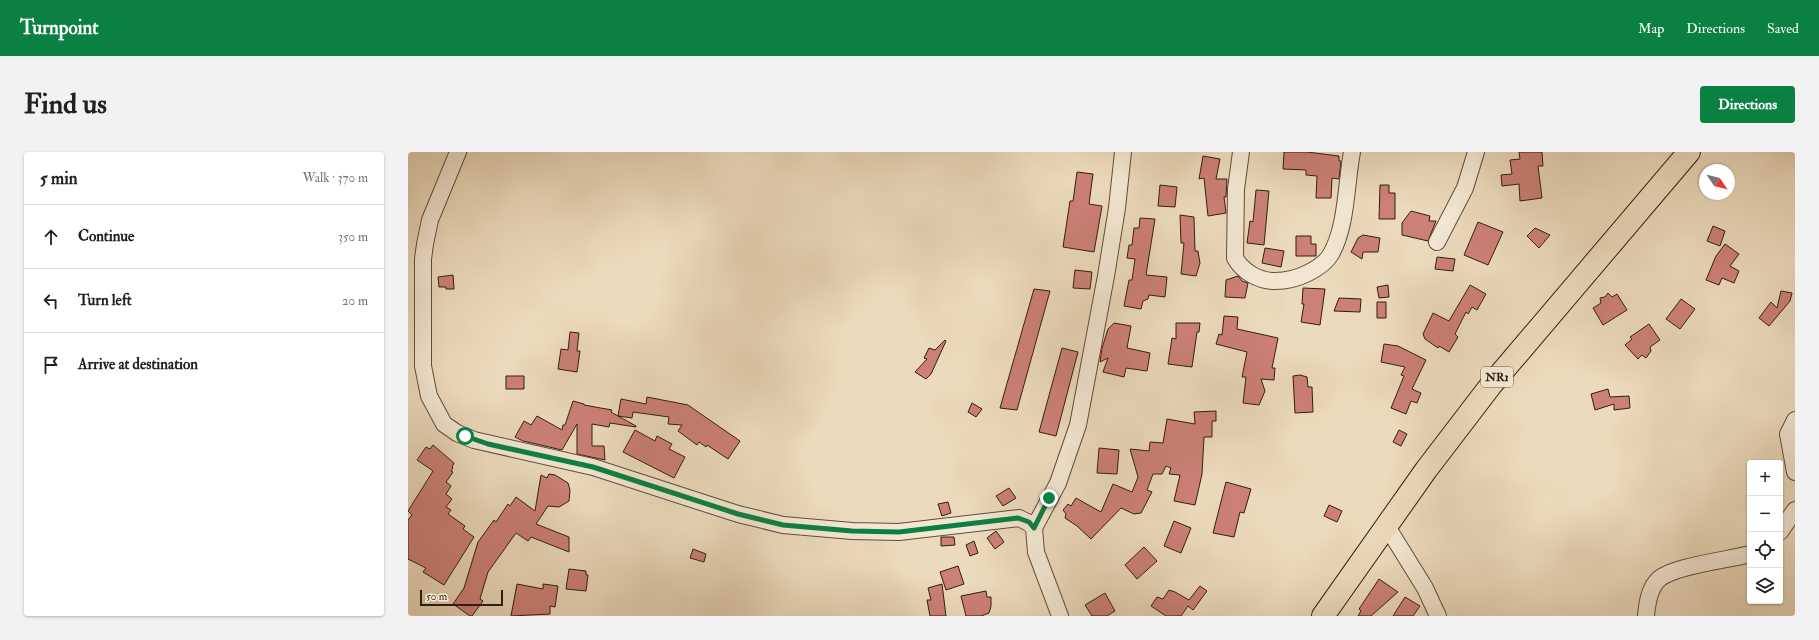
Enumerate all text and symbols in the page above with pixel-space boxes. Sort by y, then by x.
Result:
text: Turnpoint [20,16,98,40]
text: Map [1638,20,1664,37]
text: Directions [1686,20,1745,37]
text: Saved [1767,20,1799,37]
button: Directions [1700,86,1795,123]
text: Find us [24,87,107,122]
north arrow [1699,164,1735,200]
text: 5 min [40,168,78,189]
text: Walk · 370 m [303,170,368,186]
icon: ahead [40,226,62,248]
text: Continue [78,227,134,246]
text: 350 m [338,229,368,245]
icon: left [40,290,62,312]
text: Turn left [78,291,132,310]
text: 20 m [342,293,368,309]
icon: arrive [40,354,62,376]
text: Arrive at destination [78,355,198,374]
road number: NR1 [1481,367,1513,387]
route start [456,427,474,445]
map controls [1747,460,1783,604]
button: + [1747,460,1783,496]
route end [1040,489,1058,507]
button: − [1747,496,1783,532]
button: locate [1747,532,1783,568]
button: layers [1747,568,1783,604]
scale bar [420,588,503,607]
text: 50 m [426,590,447,603]

